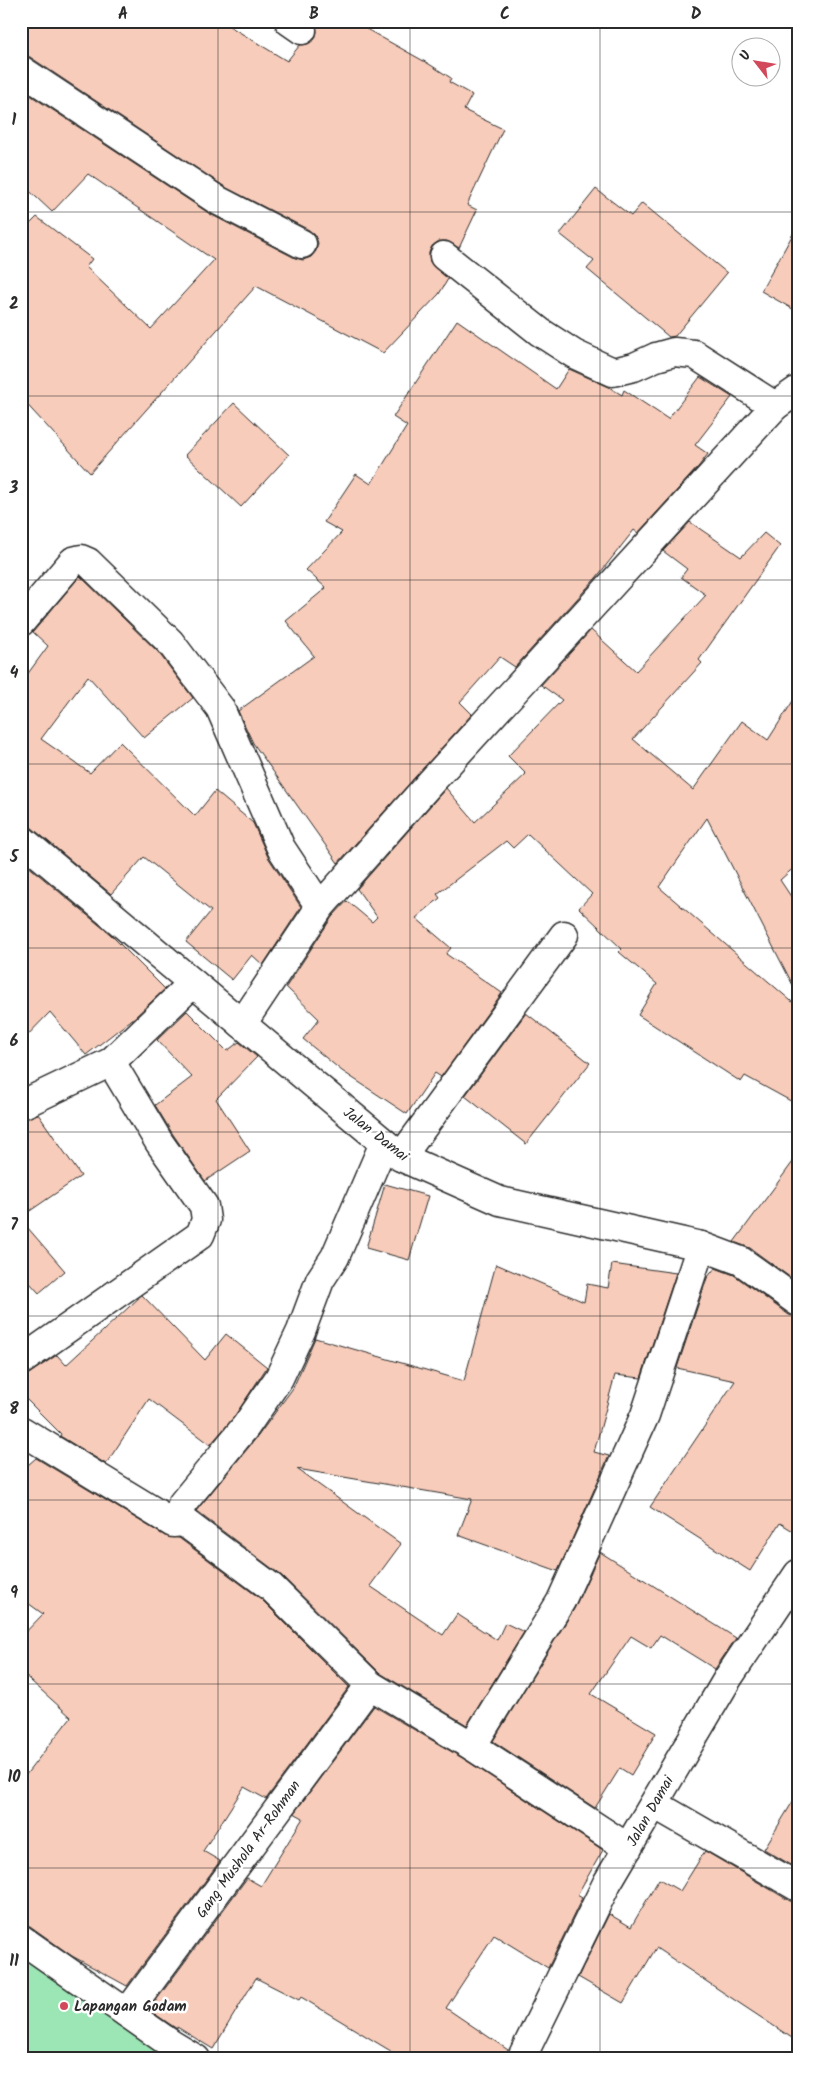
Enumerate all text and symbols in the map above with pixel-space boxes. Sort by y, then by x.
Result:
text: A [118,2,128,27]
text: B [309,2,319,27]
text: C [500,2,510,27]
text: D [691,2,702,27]
north arrow [732,38,782,88]
text: U [734,46,758,65]
text: 1 [12,108,17,133]
text: 2 [9,292,19,317]
text: 3 [9,476,19,501]
text: 4 [10,661,19,686]
text: 5 [9,845,20,870]
text: 6 [10,1029,19,1054]
street label: Jalan Damai [337,1101,415,1169]
text: 7 [10,1213,18,1238]
text: 8 [9,1397,19,1422]
text: 9 [10,1581,18,1606]
text: 10 [7,1765,21,1790]
street label: Jalan Damai [621,1770,681,1851]
street label: Gang Mushola Ar-Rohman [190,1775,307,1924]
text: 11 [9,1949,19,1974]
place label: Lapangan Godam [74,1995,187,2019]
marker: Lapangan Godam [58,2000,70,2012]

